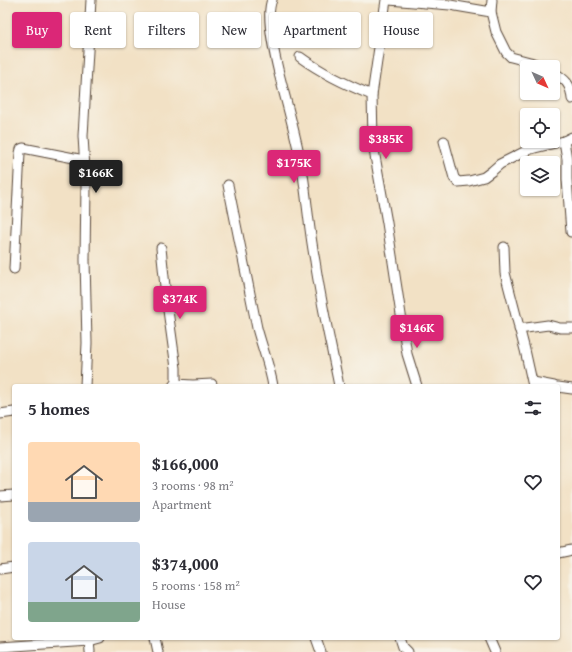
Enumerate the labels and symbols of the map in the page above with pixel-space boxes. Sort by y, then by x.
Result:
north arrow [520,60,560,100]
pin: $385K [358,126,414,160]
pin: $175K [266,150,322,184]
pin: $166K [68,160,124,194]
pin: $374K [152,286,208,320]
pin: $146K [389,315,445,349]

